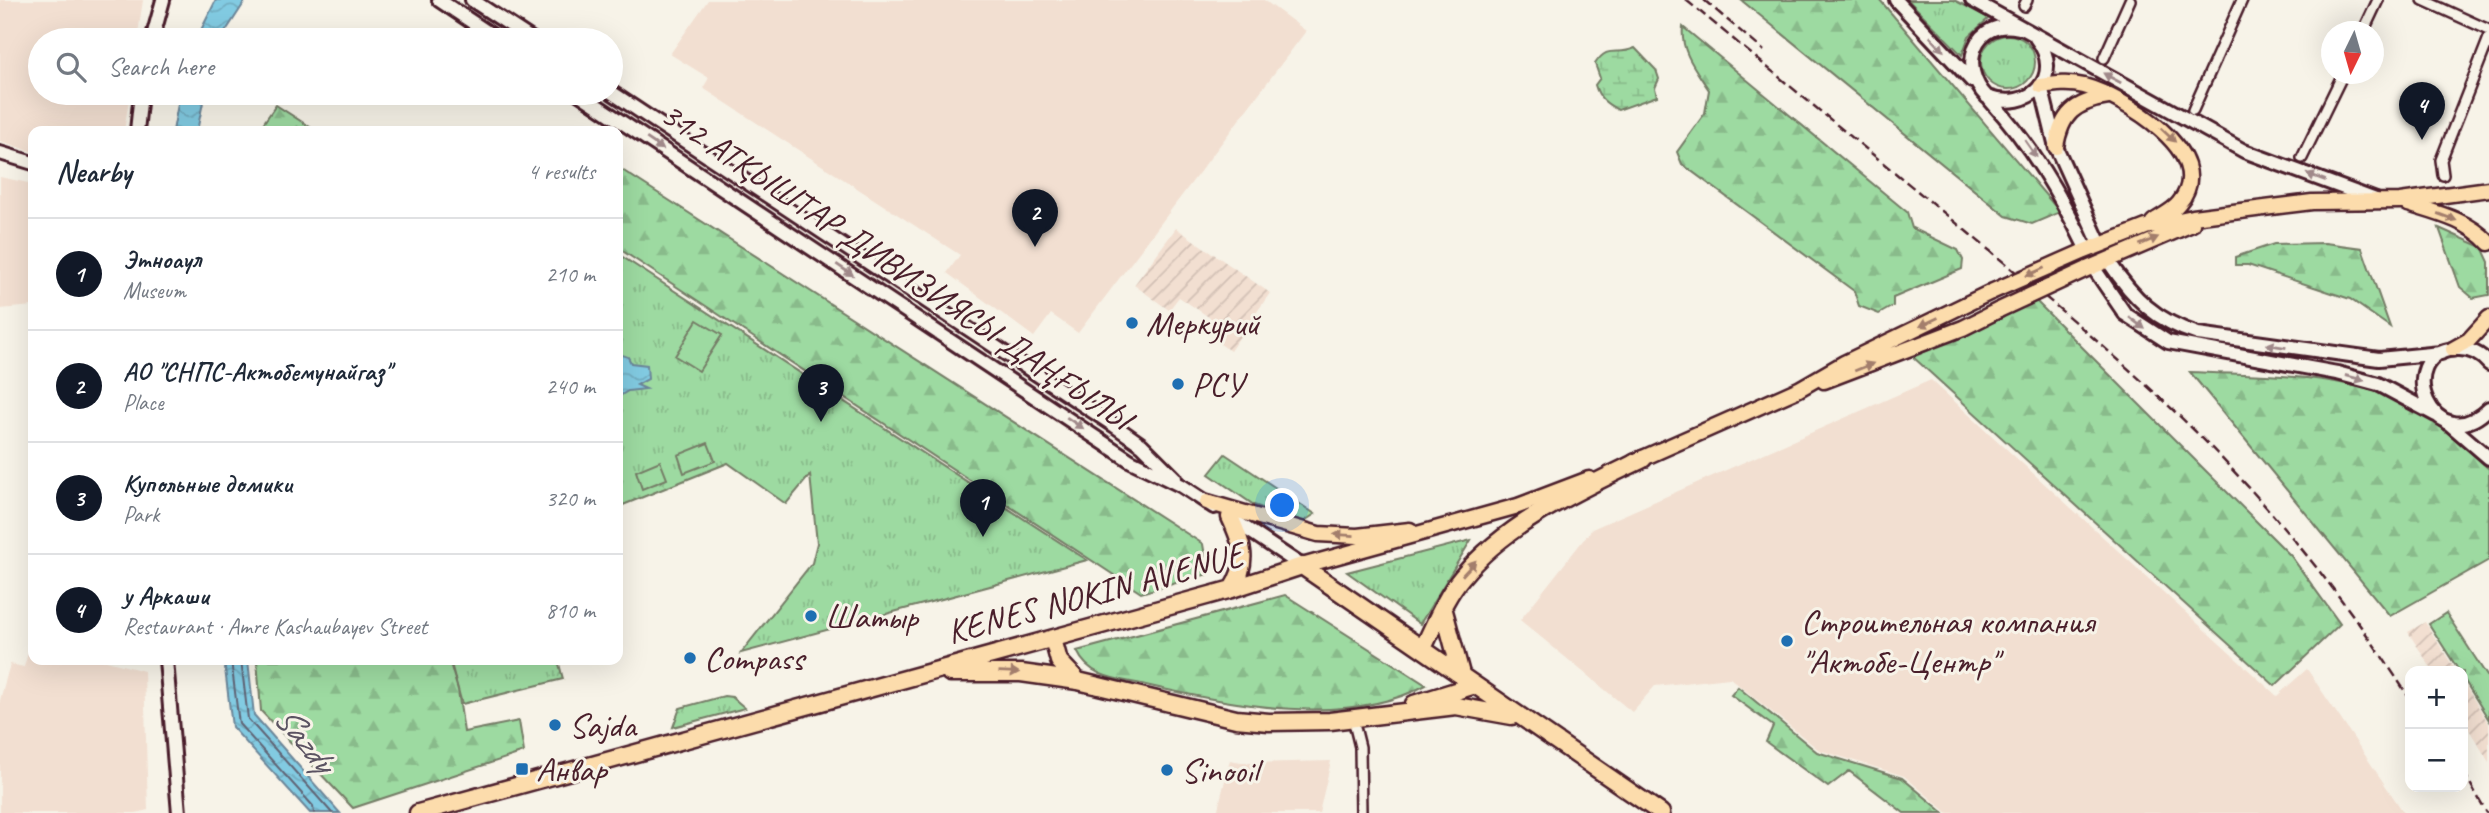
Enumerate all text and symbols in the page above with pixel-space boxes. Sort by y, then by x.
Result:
north arrow [2321,21,2384,84]
search box [28,28,623,105]
one-way arrow [1929,35,1945,53]
icon: search [52,48,90,86]
text: Search here [108,50,214,83]
one-way arrow [2102,72,2122,84]
pin: 4 [2399,82,2445,140]
street label: 312 АТҚЫШТАР ДИВИЗИЯСЫ ДАҢҒЫЛЫ [653,92,1139,440]
one-way arrow [2159,127,2176,143]
one-way arrow [646,137,665,150]
one-way arrow [2024,140,2038,158]
text: Nearby [56,153,132,191]
text: 4 results [528,157,595,186]
one-way arrow [2305,172,2326,183]
pin: 2 [1012,189,1058,247]
one-way arrow [2437,212,2458,223]
one-way arrow [2139,235,2160,246]
text: Этноаул [123,243,201,276]
text: 1 [74,260,84,289]
text: 210 m [546,260,595,289]
one-way arrow [835,263,855,276]
one-way arrow [2025,266,2045,278]
text: Museum [123,276,186,305]
place label: Меркурий [1146,301,1262,346]
marker: Меркурий [1124,315,1140,331]
one-way arrow [1919,316,1939,327]
one-way arrow [2128,316,2146,330]
one-way arrow [2265,340,2287,351]
text: АО "СНПС-Актобемунайгаз" [123,355,391,388]
place label: РСУ [1192,362,1248,407]
one-way arrow [1854,362,1875,373]
pin: 3 [798,364,844,422]
text: 2 [74,372,84,401]
text: 240 m [546,372,595,401]
one-way arrow [2345,373,2366,383]
marker: РСУ [1170,376,1186,392]
text: Place [123,388,163,417]
one-way arrow [1066,416,1084,430]
text: Купольные домики [123,467,292,500]
pin: 1 [960,479,1006,537]
text: 3 [74,484,84,513]
text: 320 m [546,484,595,513]
your location [1265,488,1299,522]
text: Park [123,500,159,529]
one-way arrow [1333,529,1355,540]
street label: KENES NOKIN AVENUE [942,531,1253,654]
one-way arrow [1461,560,1477,577]
text: у Аркаши [123,579,209,612]
place label: Шатыр [825,594,920,639]
text: 4 [74,596,84,625]
text: 810 m [546,596,595,625]
place label: Строительная компания "Актобе-Центр" [1801,599,2097,684]
marker: Шатыр [803,608,819,624]
text: Restaurant · Amre Kashaubayev Street [123,612,427,641]
marker: Строительная компания "Актобе-Центр" [1779,633,1795,649]
place label: Compass [704,636,807,681]
marker: Compass [682,650,698,666]
map controls [2405,666,2468,792]
button: + [2405,666,2468,729]
one-way arrow [998,667,1020,678]
water label: Sazdy [264,695,350,786]
place label: Sajda [569,703,638,748]
marker: Sajda [547,717,563,733]
button: − [2405,729,2468,792]
place label: Анвар [536,747,609,792]
place label: Sinooil [1181,748,1264,793]
marker: Анвар [514,761,530,777]
marker: Sinooil [1159,762,1175,778]

